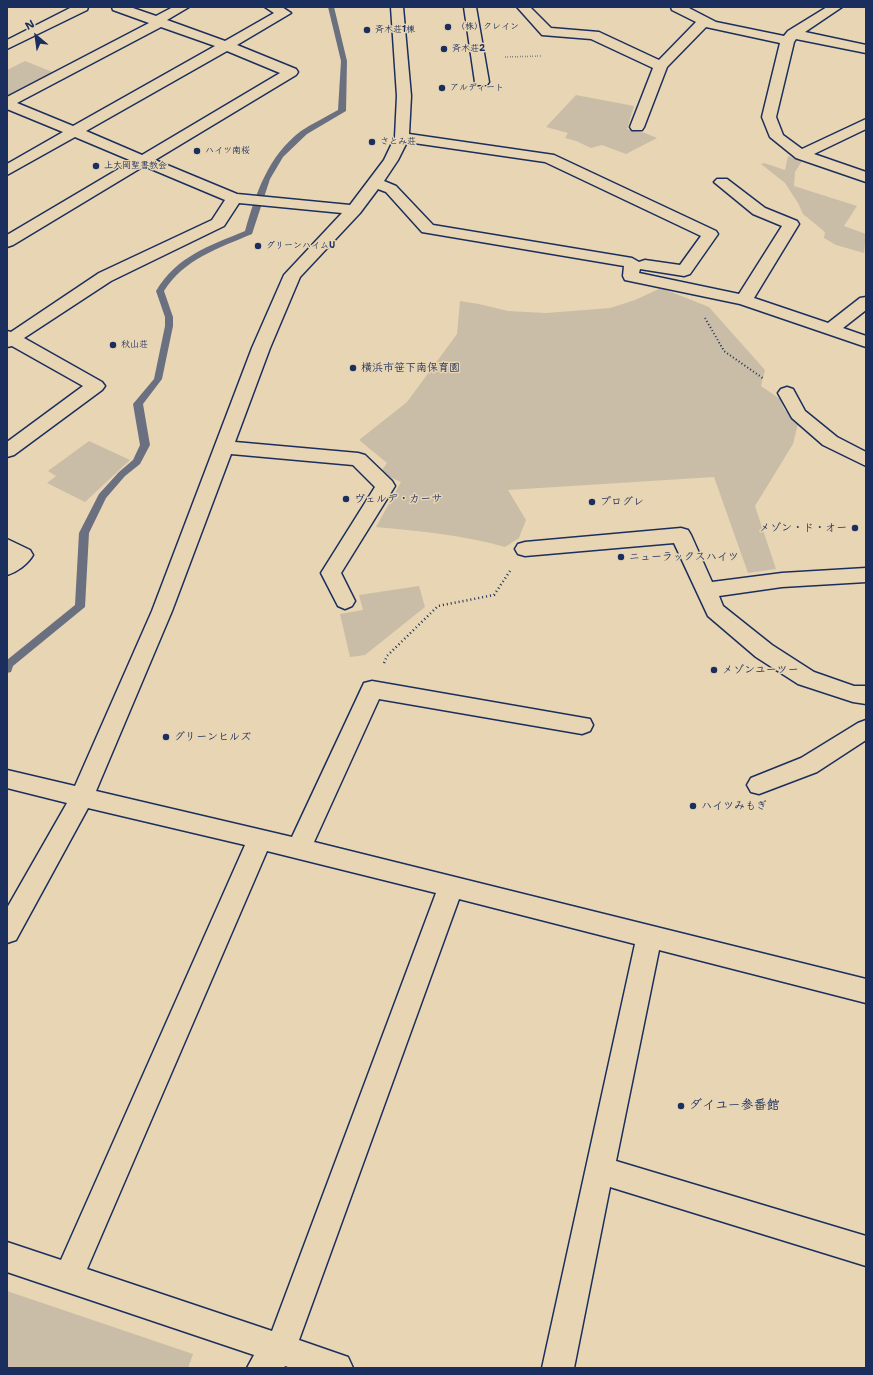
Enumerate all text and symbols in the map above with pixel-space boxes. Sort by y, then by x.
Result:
north arrow [16,16,56,56]
text: N [22,16,37,34]
marker: （株）クレイン [443,22,453,32]
place label: （株）クレイン [456,22,519,32]
marker: 斉木荘1棟 [362,25,372,35]
place label: 斉木荘1棟 [375,25,415,35]
marker: 斉木荘2 [439,44,449,54]
place label: 斉木荘2 [452,44,485,54]
marker: アルディート [437,83,447,93]
place label: アルディート [450,83,504,93]
marker: さとみ荘 [367,137,377,147]
place label: さとみ荘 [380,137,416,147]
marker: ハイツ南桜 [192,146,202,156]
place label: ハイツ南桜 [205,146,250,156]
marker: 上大岡聖書教会 [91,161,101,171]
place label: 上大岡聖書教会 [104,161,167,171]
marker: グリーンハイムU [253,241,263,251]
place label: グリーンハイムU [266,241,335,251]
marker: 秋山荘 [108,340,118,350]
place label: 秋山荘 [121,340,148,350]
place label: 横浜市笹下南保育園 [361,361,460,375]
marker: 横浜市笹下南保育園 [348,363,358,373]
place label: ヴェルデ・カーサ [354,492,442,506]
marker: ヴェルデ・カーサ [341,494,351,504]
place label: プログレ [600,495,644,509]
marker: プログレ [587,497,597,507]
place label: メゾン・ド・オー [759,521,847,535]
marker: メゾン・ド・オー [850,523,860,533]
place label: ニューラックスハイツ [629,550,739,564]
marker: ニューラックスハイツ [616,552,626,562]
place label: メゾンユーツー [722,663,799,677]
marker: メゾンユーツー [709,665,719,675]
place label: グリーンヒルズ [174,730,251,744]
marker: グリーンヒルズ [161,732,171,742]
place label: ハイツみもぎ [701,799,767,813]
marker: ハイツみもぎ [688,801,698,811]
place label: ダイユー参番館 [689,1098,779,1114]
marker: ダイユー参番館 [676,1101,686,1111]

